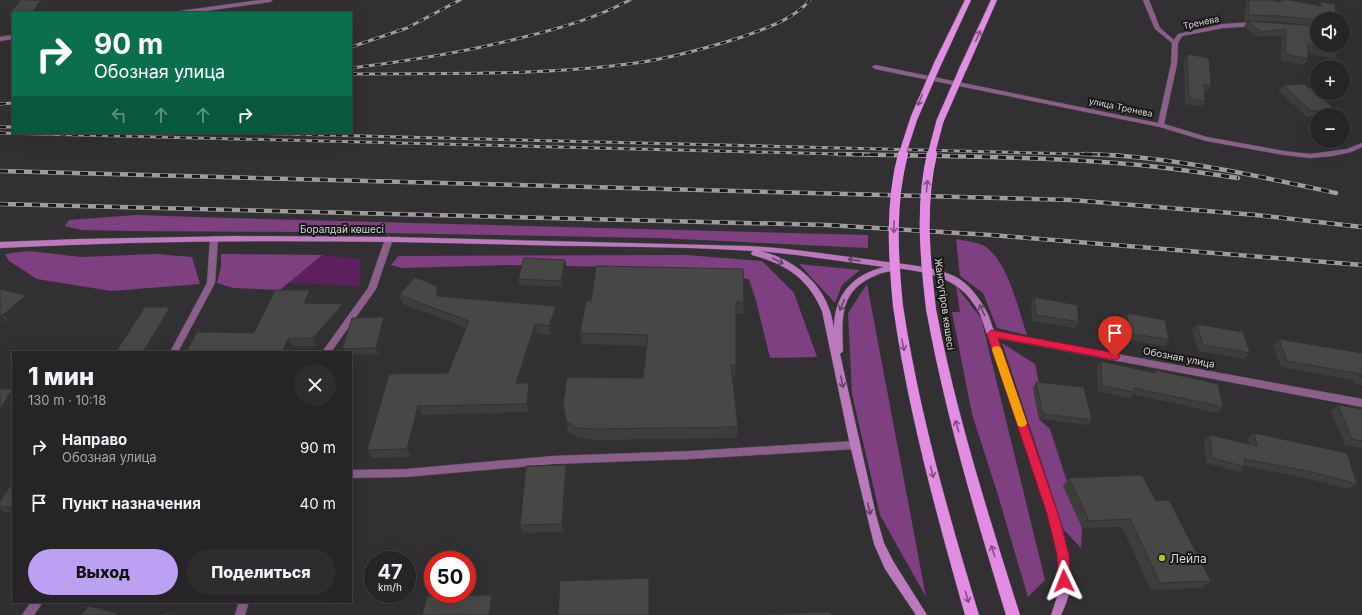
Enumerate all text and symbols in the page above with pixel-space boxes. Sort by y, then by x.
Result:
map controls [1310,12,1350,148]
button: sound [1310,12,1350,52]
street label: Тренева [1182,13,1220,31]
text: 90 m [94,27,163,61]
icon: right [28,28,80,80]
one-way arrow [975,30,982,42]
button: + [1310,60,1350,100]
text: Обозная улица [94,61,225,82]
one-way arrow [916,94,924,106]
street label: улица Тренева [1088,95,1154,119]
icon: left [108,104,130,126]
icon: ahead [150,104,172,126]
icon: ahead [192,104,214,126]
icon: right [234,104,256,126]
button: − [1310,108,1350,148]
one-way arrow [923,180,930,193]
one-way arrow [890,220,898,233]
street label: Боралдай көшесі [300,223,384,235]
one-way arrow [848,256,861,264]
street label: Жансүгіров көшесі [933,257,957,351]
one-way arrow [772,258,784,265]
one-way arrow [837,299,845,311]
one-way arrow [978,305,985,317]
pin [1098,316,1132,357]
icon: arrive [1104,322,1126,344]
one-way arrow [900,338,908,351]
street label: Обозная улица [1142,344,1216,370]
text: 1 мин [28,362,94,391]
button: close [294,364,336,406]
one-way arrow [839,375,847,388]
text: 130 m · 10:18 [28,392,106,408]
one-way arrow [953,420,960,433]
text: Направо [62,430,127,449]
icon: right [28,436,50,458]
text: 90 m [300,438,336,457]
text: Обозная улица [62,449,157,465]
one-way arrow [928,465,936,478]
icon: arrive [28,492,50,514]
text: Пункт назначения [62,494,201,513]
text: 40 m [299,494,336,513]
one-way arrow [866,502,874,515]
one-way arrow [989,545,996,558]
button: Выход [28,549,178,595]
button: Поделиться [186,549,336,595]
speed limit sign: 50 [424,551,476,603]
place label: Лейла [1170,551,1207,566]
marker: Лейла [1157,553,1167,563]
text: 47 [377,560,403,584]
position arrow [1043,560,1085,602]
text: km/h [378,581,402,593]
one-way arrow [964,590,971,603]

